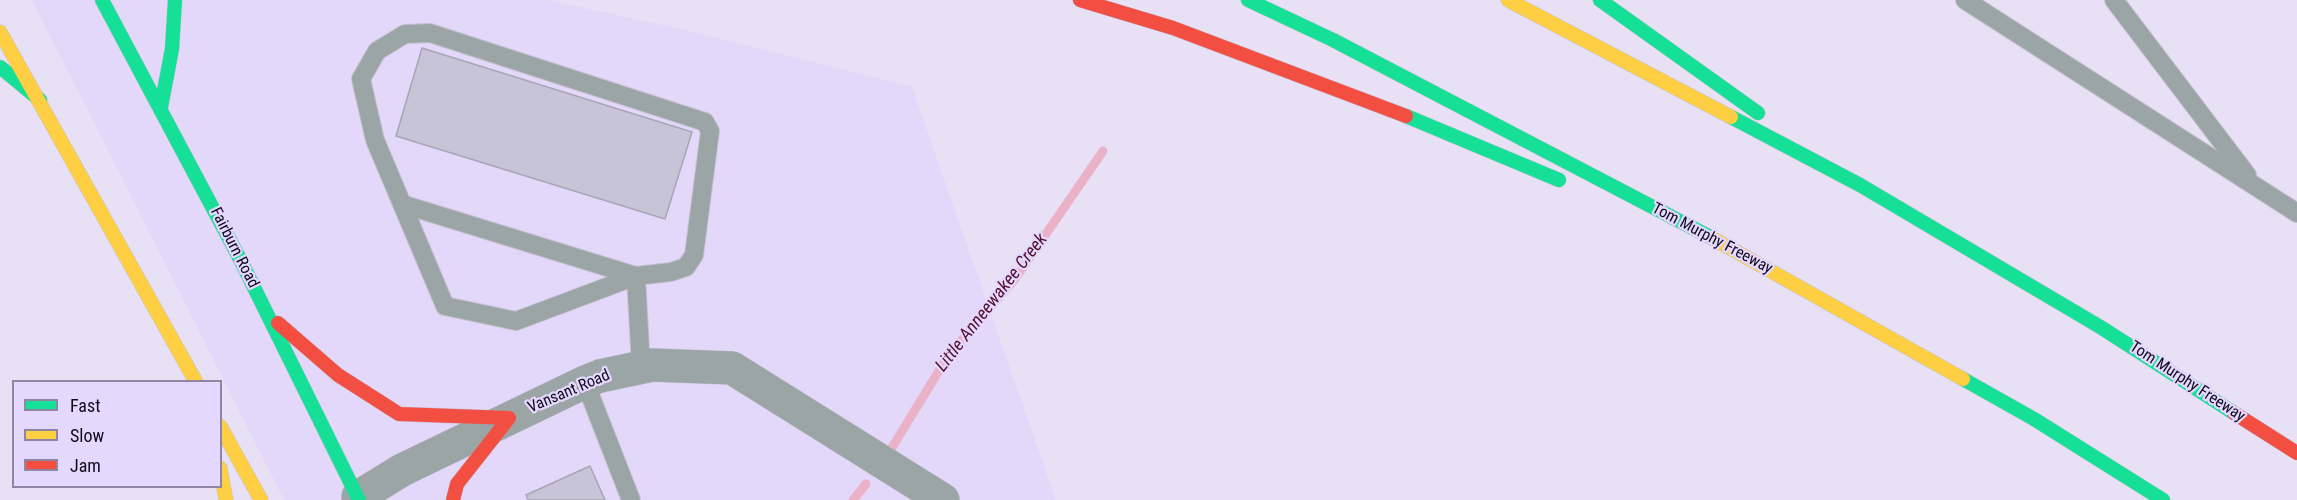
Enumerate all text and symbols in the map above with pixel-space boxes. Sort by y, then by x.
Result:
street label: Tom Murphy Freeway [1648,199,1776,279]
street label: Fairburn Road [206,205,262,291]
water label: Little Anneewakee Creek [931,230,1053,376]
street label: Tom Murphy Freeway [2126,338,2248,426]
street label: Vansant Road [525,366,613,418]
legend [12,380,222,488]
text: Fast [70,395,101,416]
text: Slow [70,425,104,446]
text: Jam [70,455,101,476]

